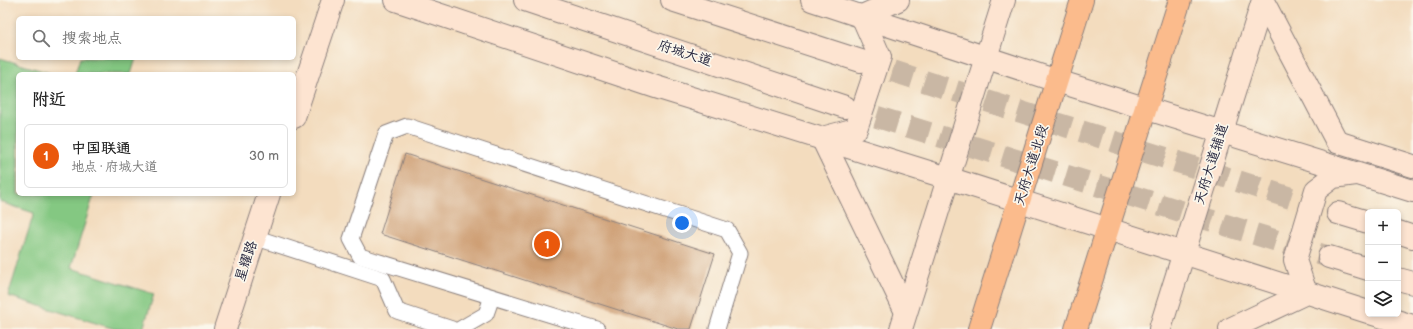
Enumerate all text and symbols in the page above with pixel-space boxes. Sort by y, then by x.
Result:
search box [16,16,296,60]
icon: search [30,27,52,49]
text: 搜索地点 [62,29,122,48]
street label: 府城大道 [656,36,714,70]
text: 附近 [32,90,66,110]
street label: 天府大道辅道 [1191,121,1231,207]
street label: 天府大道北段 [1011,122,1051,208]
text: 中国联通 [71,139,131,158]
text: 1 [43,148,49,164]
text: 30 m [249,148,279,164]
text: 地点 · 府城大道 [71,159,157,175]
map controls [1365,209,1401,317]
button: + [1365,209,1401,245]
your location [672,213,692,233]
pin: 1 [534,229,560,259]
street label: 星耀路 [231,238,261,284]
button: − [1365,245,1401,281]
button: layers [1365,281,1401,317]

